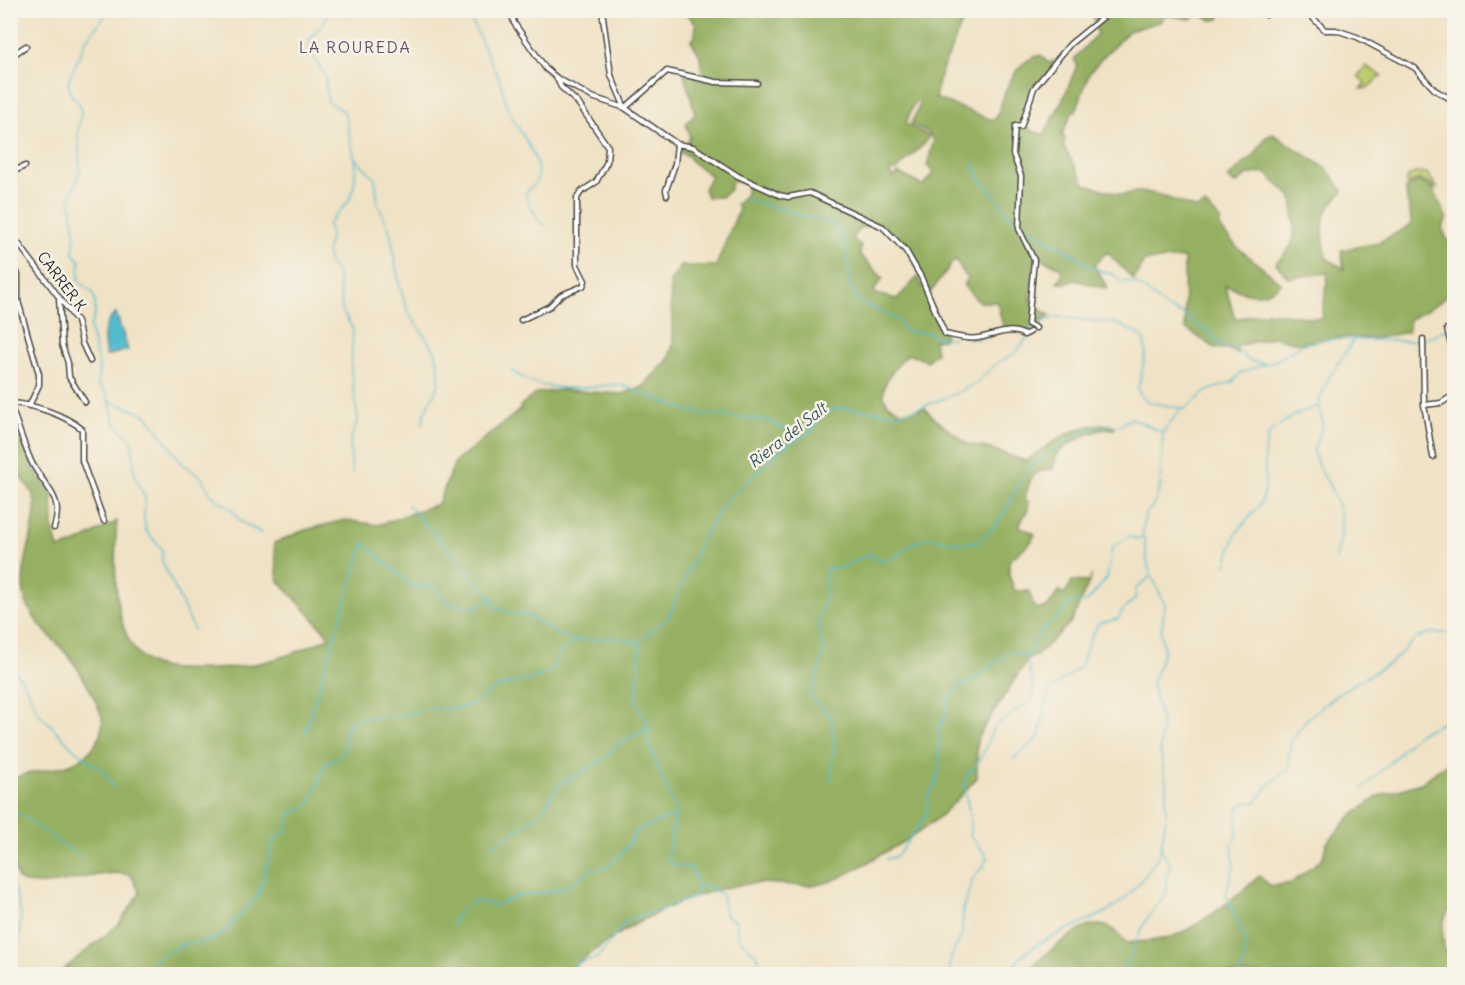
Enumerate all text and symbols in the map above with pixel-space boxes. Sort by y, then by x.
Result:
district label: LA ROUREDA [299,37,411,57]
street label: CARRER K [33,247,91,315]
water label: Riera del Salt [744,397,832,472]

